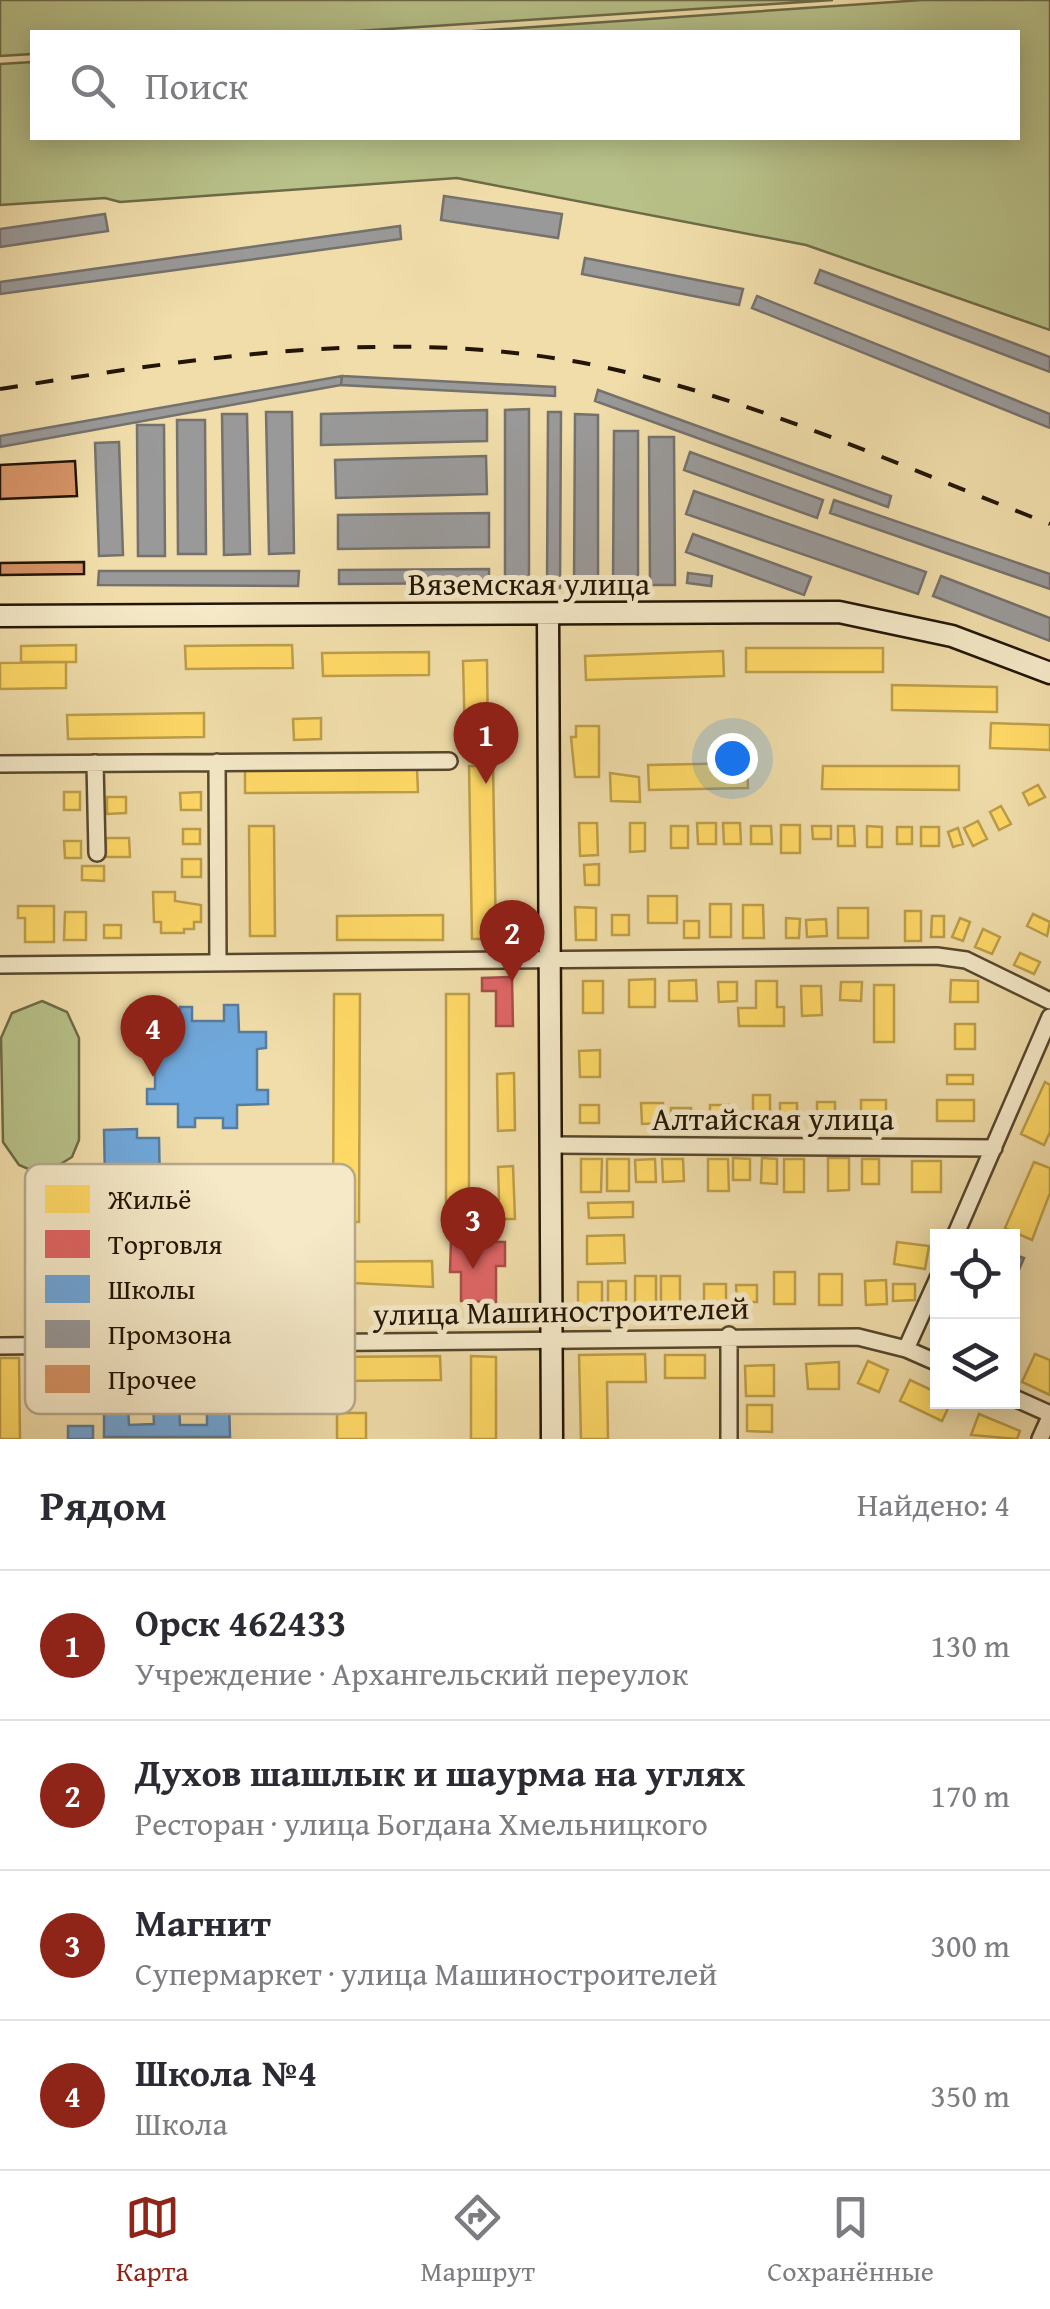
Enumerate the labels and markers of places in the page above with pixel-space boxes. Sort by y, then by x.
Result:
pin: 1 [454,702,518,784]
pin: 2 [480,900,544,982]
pin: 4 [120,994,186,1077]
pin: 3 [440,1186,506,1269]

